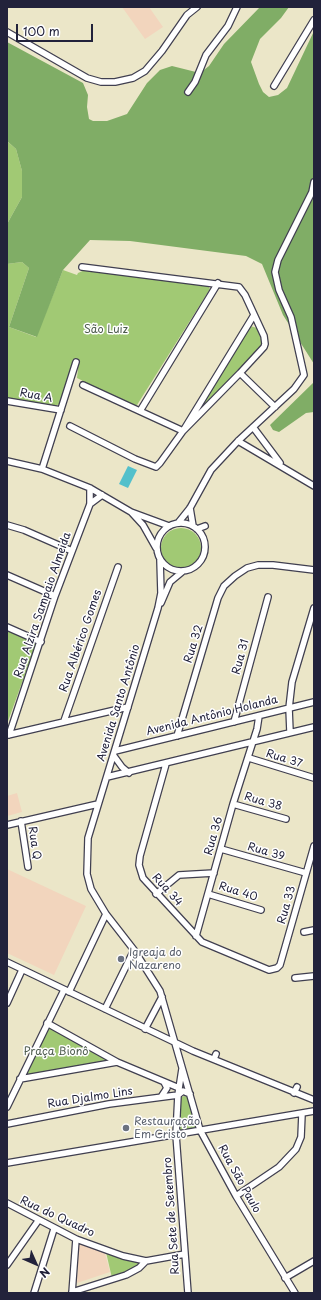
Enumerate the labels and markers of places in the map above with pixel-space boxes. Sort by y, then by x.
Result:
place label: Igreaja do Nazareno [129,946,182,972]
marker: Igreaja do Nazareno [116,954,126,964]
place label: Restauração Em Cristo [134,1115,200,1141]
marker: Restauração Em Cristo [121,1123,131,1133]

